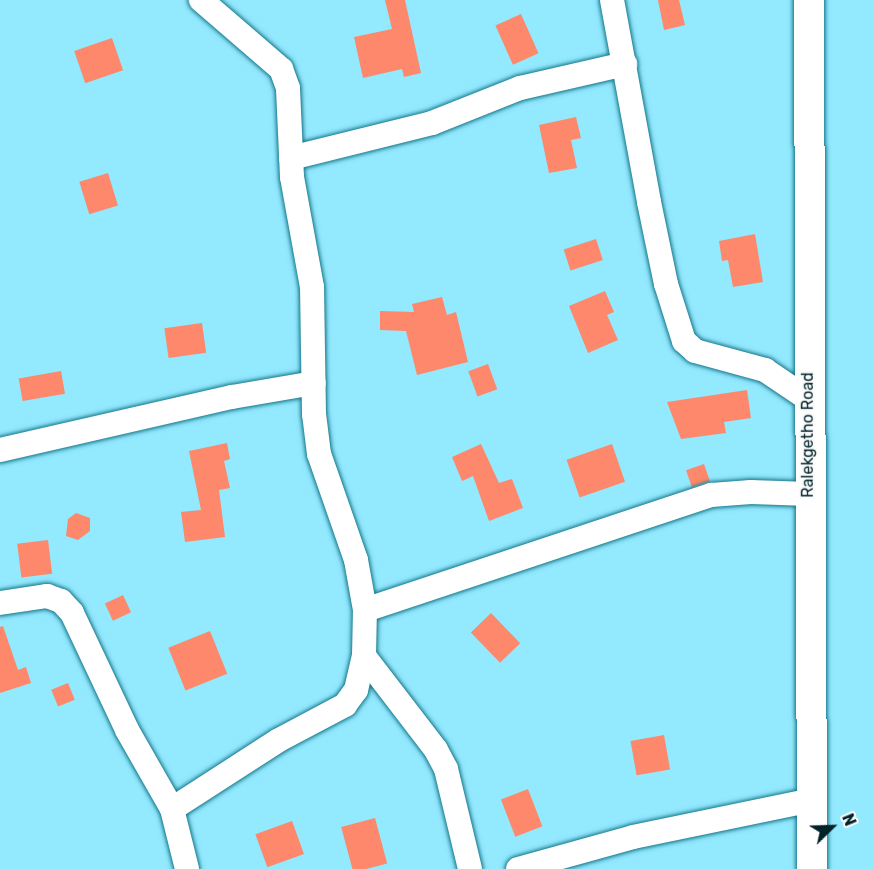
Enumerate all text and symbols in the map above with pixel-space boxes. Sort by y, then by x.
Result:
street label: Ralekgetho Road [798,372,818,498]
north arrow [802,797,862,857]
text: N [838,811,860,829]

